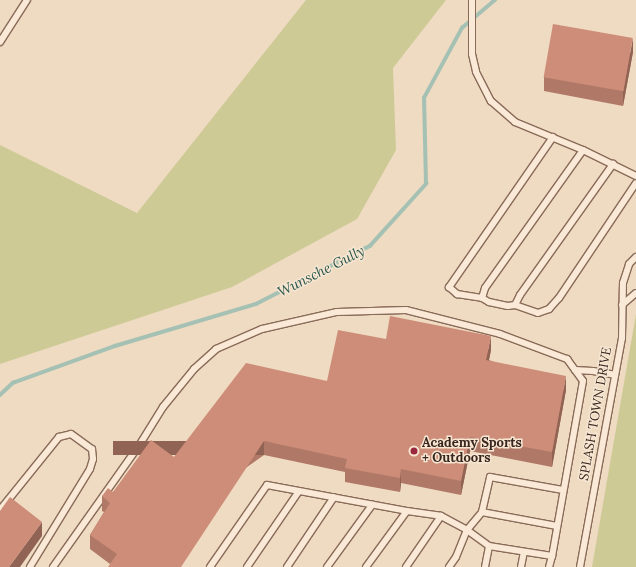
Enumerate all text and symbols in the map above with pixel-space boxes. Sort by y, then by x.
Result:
water label: Wunsche Gully [275,242,367,300]
street label: SPLASH TOWN DRIVE [577,346,615,482]
place label: Academy Sports + Outdoors [422,436,522,467]
marker: Academy Sports + Outdoors [409,446,419,456]

